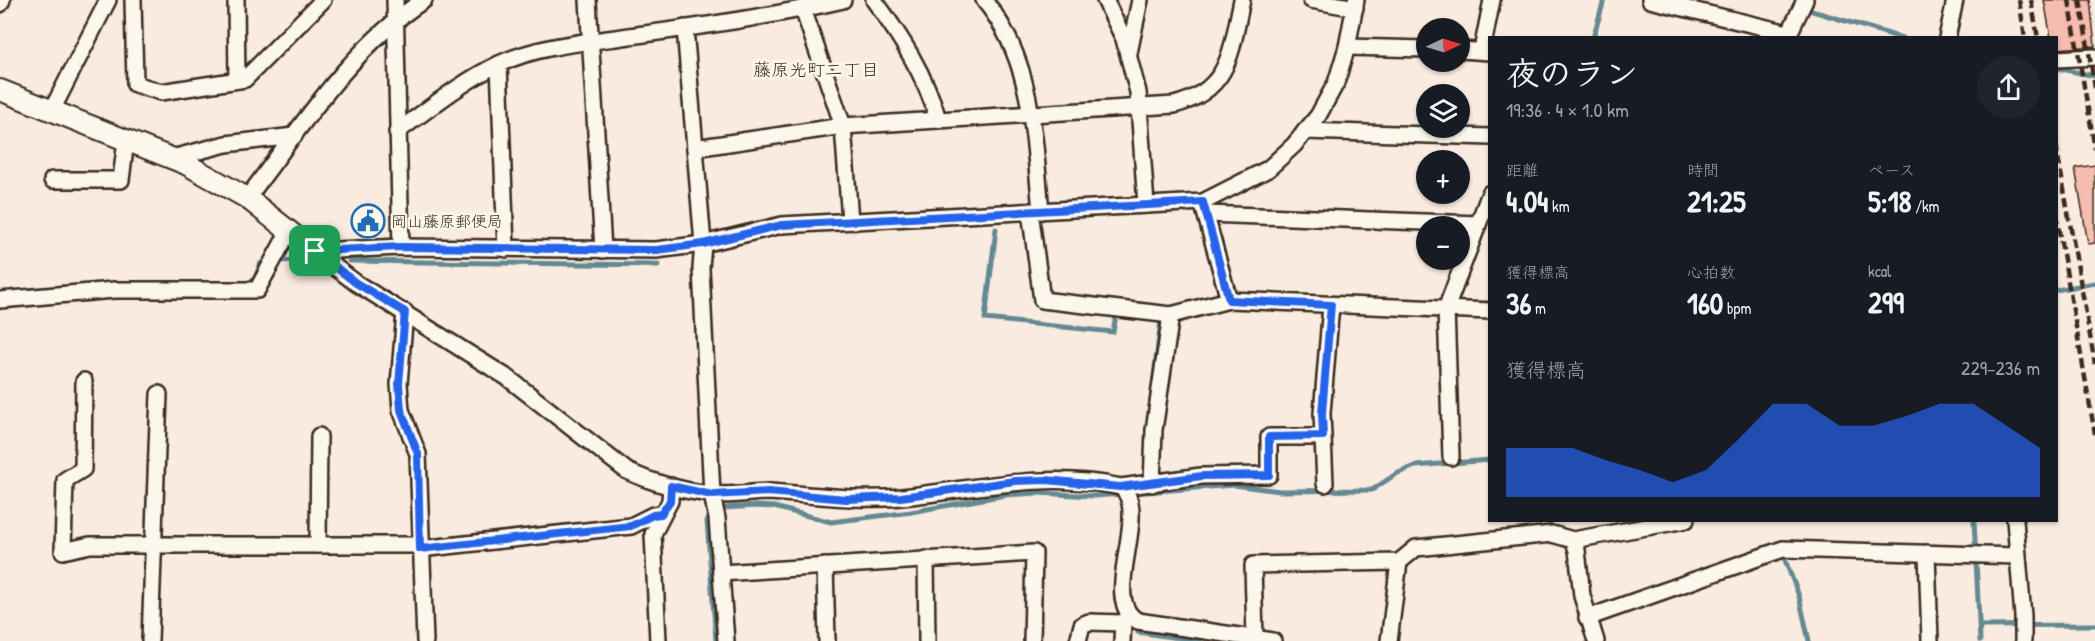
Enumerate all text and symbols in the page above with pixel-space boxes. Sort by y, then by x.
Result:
north arrow [1416,18,1470,72]
map controls [1416,18,1470,270]
text: 夜のラン [1506,51,1638,95]
button: share [1977,56,2040,119]
district label: 藤原光町二丁目 [753,57,879,82]
button: layers [1416,84,1470,138]
text: 19:36 · 4 × 1.0 km [1506,96,1629,123]
button: + [1416,150,1470,204]
text: 距離 [1506,159,1538,181]
text: 時間 [1687,159,1719,181]
text: ペース [1868,159,1915,181]
text: 4.04 [1506,181,1548,221]
text: 21:25 [1687,181,1746,221]
text: 5:18 [1868,181,1912,221]
text: km [1548,195,1570,217]
text: /km [1912,195,1940,217]
public building icon: 岡山藤原郵便局 [350,203,386,239]
place label: 岡山藤原郵便局 [391,210,503,232]
button: − [1416,216,1470,270]
pin [289,225,340,276]
icon: arrive [298,234,331,267]
text: kcal [1868,260,1891,282]
text: 獲得標高 [1506,261,1570,283]
text: 心拍数 [1687,261,1735,283]
text: 299 [1868,282,1904,322]
text: 36 [1506,283,1531,323]
text: 160 [1687,283,1723,323]
text: m [1531,297,1546,319]
text: bpm [1723,297,1751,319]
text: 229–236 m [1961,354,2040,381]
text: 獲得標高 [1506,356,1586,383]

